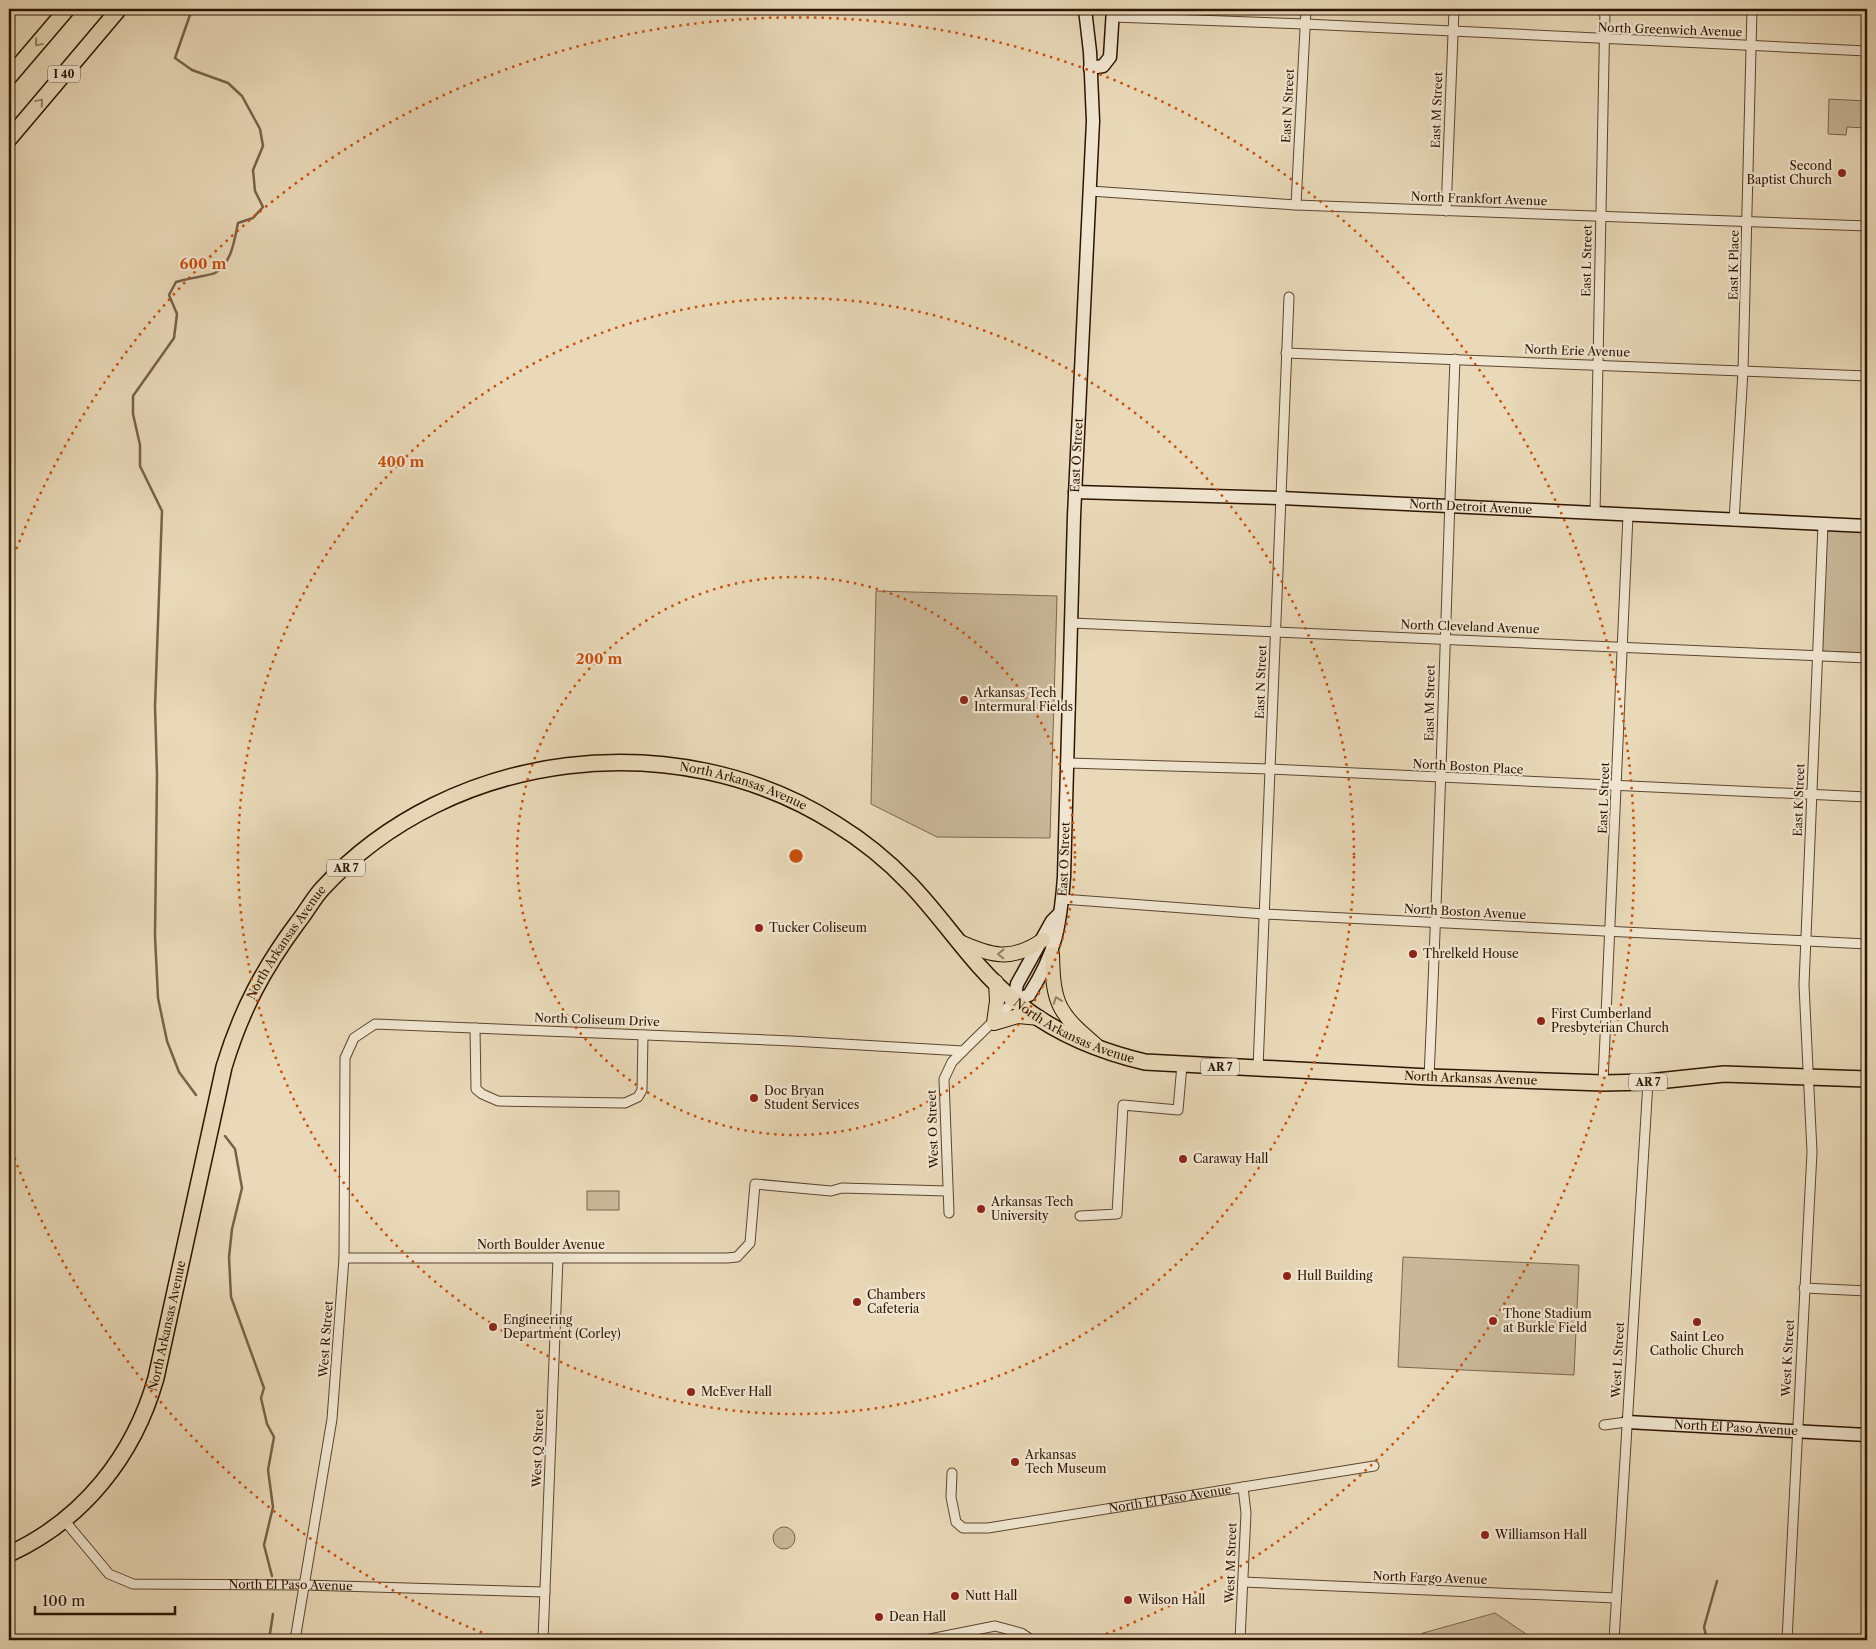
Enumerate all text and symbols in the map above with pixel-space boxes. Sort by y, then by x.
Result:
street label: North Greenwich Avenue [1597,19,1743,40]
one-way arrow [35,37,43,46]
road number: I 40 [48,66,80,82]
street label: East N Street [1278,68,1297,143]
street label: East M Street [1428,71,1445,148]
one-way arrow [35,98,44,107]
place label: Second Baptist Church [1747,158,1833,187]
marker: Second Baptist Church [1836,167,1848,179]
street label: North Frankfort Avenue [1410,189,1548,208]
street label: East L Street [1578,224,1595,297]
street label: East K Place [1725,229,1742,300]
text: 600 m [180,254,226,273]
street label: North Erie Avenue [1524,341,1631,360]
street label: East O Street [1067,417,1086,493]
text: 400 m [378,452,424,471]
street label: North Detroit Avenue [1409,496,1533,517]
street label: North Cleveland Avenue [1400,617,1540,636]
street label: East N Street [1252,644,1269,719]
text: 200 m [576,649,622,668]
street label: East M Street [1421,664,1438,741]
place label: Arkansas Tech Intermural Fields [973,685,1073,714]
marker: Arkansas Tech Intermural Fields [958,694,970,706]
street label: North Boston Place [1412,756,1524,777]
street label: North Arkansas Avenue [679,759,810,813]
street label: East L Street [1595,761,1612,834]
street label: East K Street [1790,762,1807,837]
street label: East O Street [1054,821,1073,897]
centre of rings [787,847,805,865]
road number: AR 7 [327,860,365,876]
street label: North Arkansas Avenue [243,882,329,1002]
street label: North Boston Avenue [1404,901,1527,922]
place label: Tucker Coliseum [769,920,867,935]
marker: Tucker Coliseum [753,922,765,934]
place label: Threlkeld House [1423,946,1519,961]
marker: Threlkeld House [1407,948,1419,960]
one-way arrow [997,949,1005,960]
street label: North Arkansas Avenue [1011,995,1136,1066]
one-way arrow [1053,996,1063,1005]
place label: First Cumberland Presbyterian Church [1551,1006,1669,1035]
street label: North Coliseum Drive [534,1010,660,1029]
marker: First Cumberland Presbyterian Church [1535,1015,1547,1027]
road number: AR 7 [1201,1058,1239,1076]
street label: North Arkansas Avenue [1404,1068,1538,1088]
road number: AR 7 [1629,1074,1667,1090]
place label: Doc Bryan Student Services [764,1083,859,1112]
street label: West O Street [924,1089,941,1170]
marker: Doc Bryan Student Services [748,1092,760,1104]
place label: Caraway Hall [1193,1151,1269,1166]
marker: Caraway Hall [1177,1153,1189,1165]
place label: Arkansas Tech University [990,1194,1074,1223]
marker: Arkansas Tech University [975,1203,987,1215]
street label: North Boulder Avenue [477,1237,605,1252]
street label: North Arkansas Avenue [144,1259,189,1393]
place label: Hull Building [1297,1268,1373,1283]
marker: Hull Building [1281,1270,1293,1282]
place label: Chambers Cafeteria [867,1287,926,1316]
marker: Chambers Cafeteria [851,1296,863,1308]
street label: West R Street [315,1299,336,1379]
place label: Thone Stadium at Burkle Field [1503,1306,1592,1335]
place label: Engineering Department (Corley) [503,1312,621,1341]
marker: Thone Stadium at Burkle Field [1487,1315,1499,1327]
marker: Saint Leo Catholic Church [1691,1316,1703,1328]
street label: West K Street [1778,1318,1797,1398]
marker: Engineering Department (Corley) [487,1321,499,1333]
street label: West L Street [1608,1321,1627,1399]
place label: Saint Leo Catholic Church [1650,1329,1745,1358]
place label: McEver Hall [701,1384,772,1399]
marker: McEver Hall [685,1386,697,1398]
street label: West Q Street [529,1408,546,1489]
street label: North El Paso Avenue [1673,1417,1799,1438]
place label: Arkansas Tech Museum [1024,1447,1106,1476]
marker: Arkansas Tech Museum [1009,1456,1021,1468]
street label: North El Paso Avenue [1107,1481,1233,1516]
street label: West M Street [1222,1522,1239,1605]
place label: Williamson Hall [1494,1527,1587,1542]
marker: Williamson Hall [1479,1529,1491,1541]
street label: North Fargo Avenue [1372,1568,1488,1587]
street label: North El Paso Avenue [229,1577,353,1593]
scale bar [35,1584,175,1616]
place label: Nutt Hall [965,1588,1018,1603]
marker: Nutt Hall [949,1590,961,1602]
text: 100 m [42,1591,85,1610]
place label: Wilson Hall [1137,1592,1206,1607]
marker: Wilson Hall [1122,1594,1134,1606]
place label: Dean Hall [889,1609,947,1624]
marker: Dean Hall [873,1611,885,1623]

